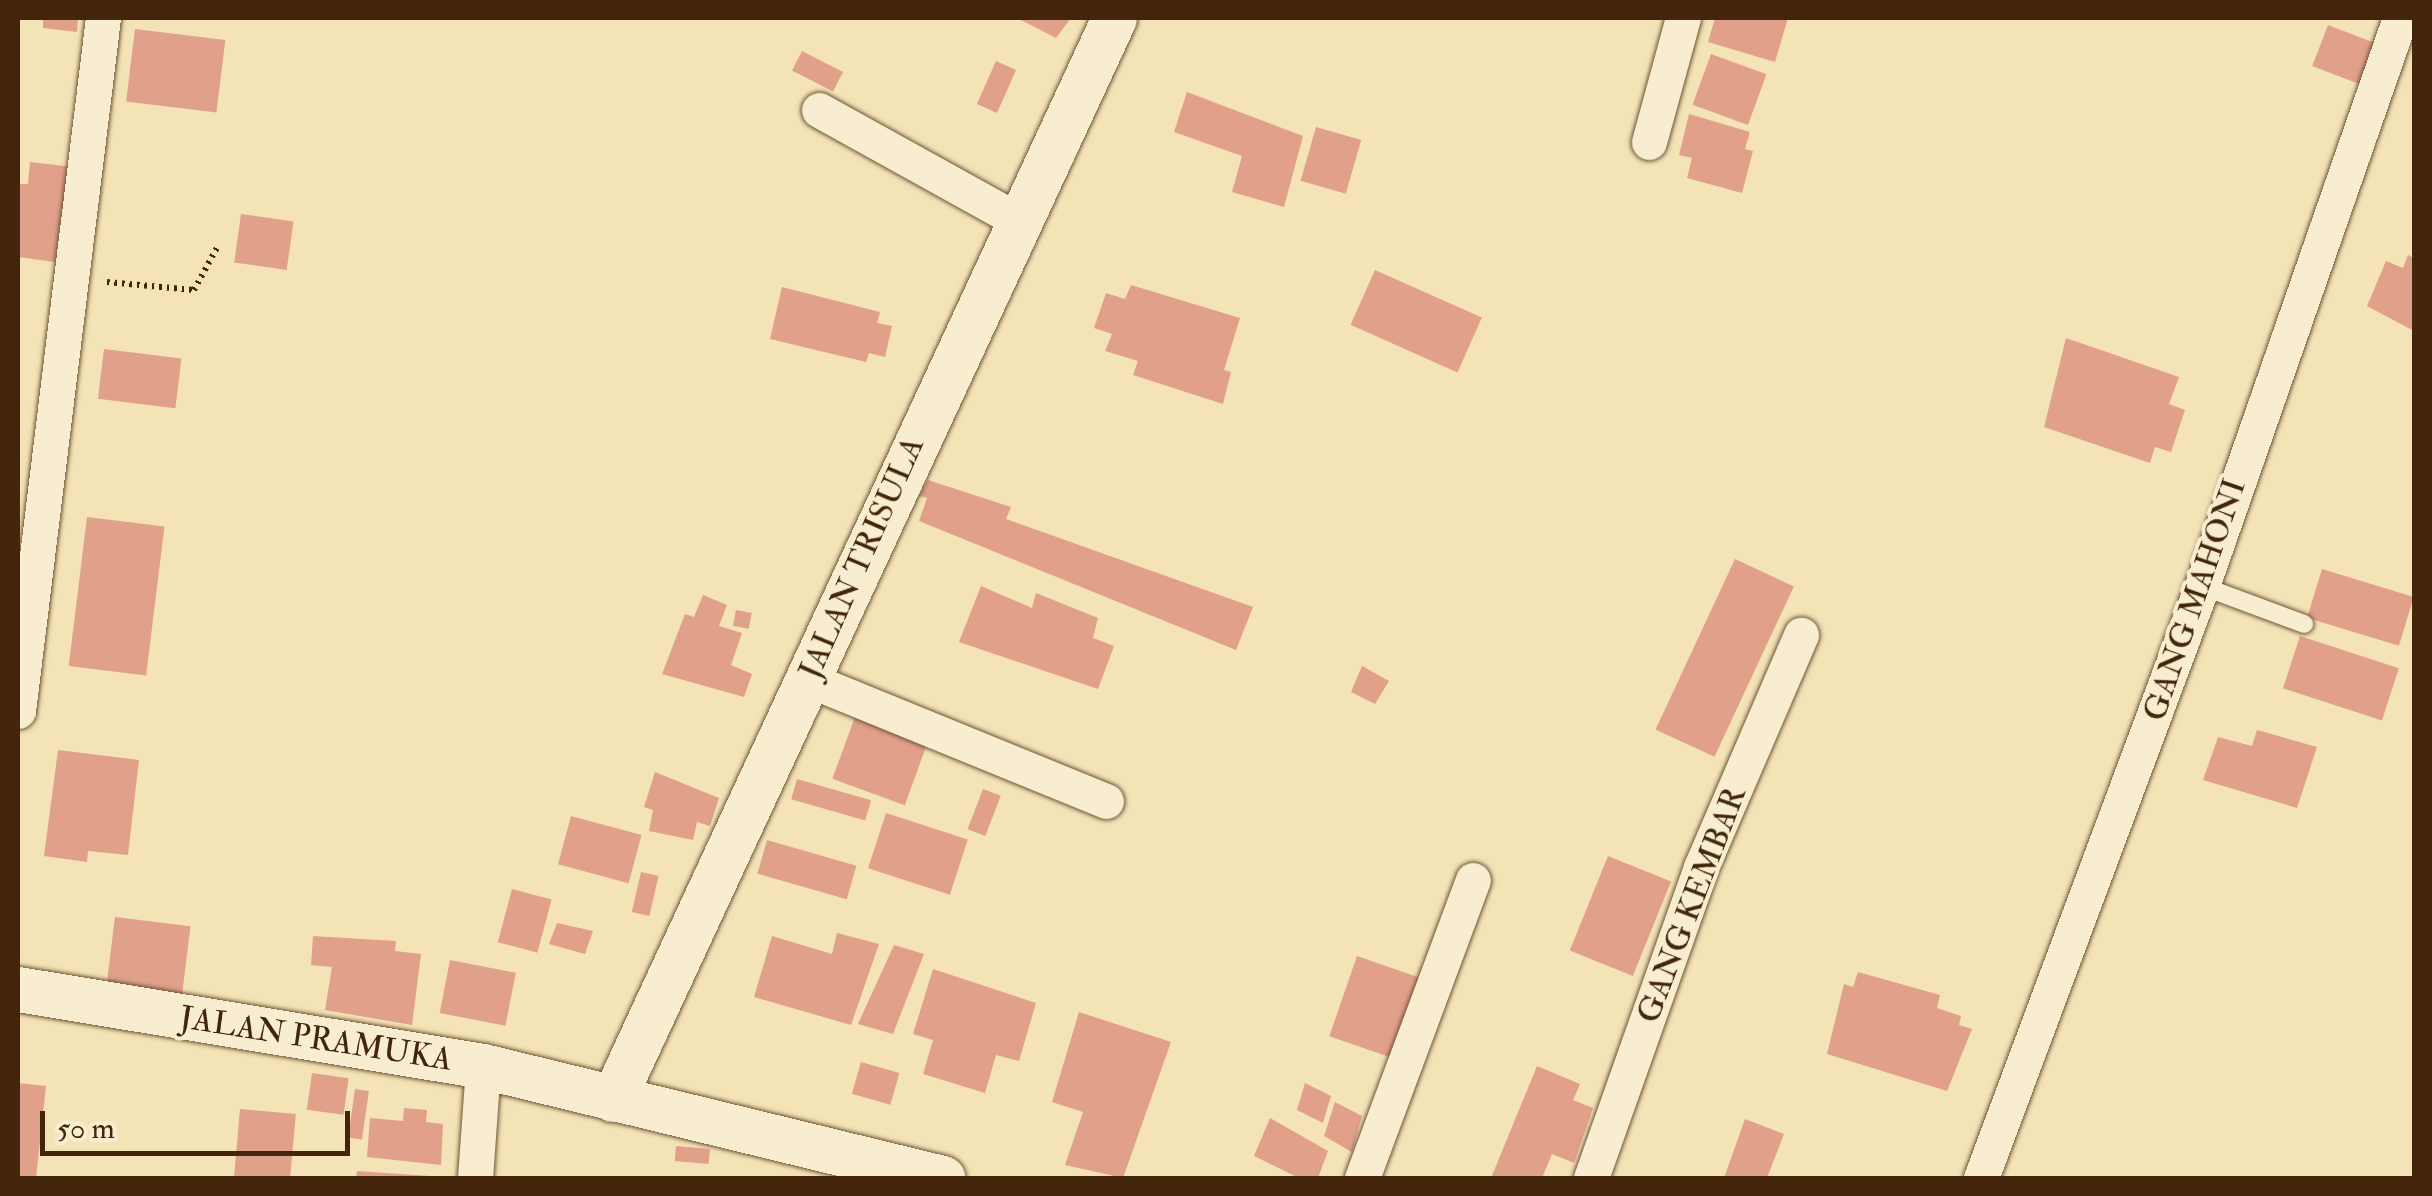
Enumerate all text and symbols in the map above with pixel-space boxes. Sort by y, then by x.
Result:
street label: JALAN TRISULA [791,431,933,685]
street label: GANG MAHONI [2136,474,2254,726]
street label: GANG KEMBAR [1629,782,1755,1028]
street label: JALAN PRAMUKA [177,999,455,1079]
scale bar [45,1091,355,1153]
text: 50 m [57,1110,115,1147]

